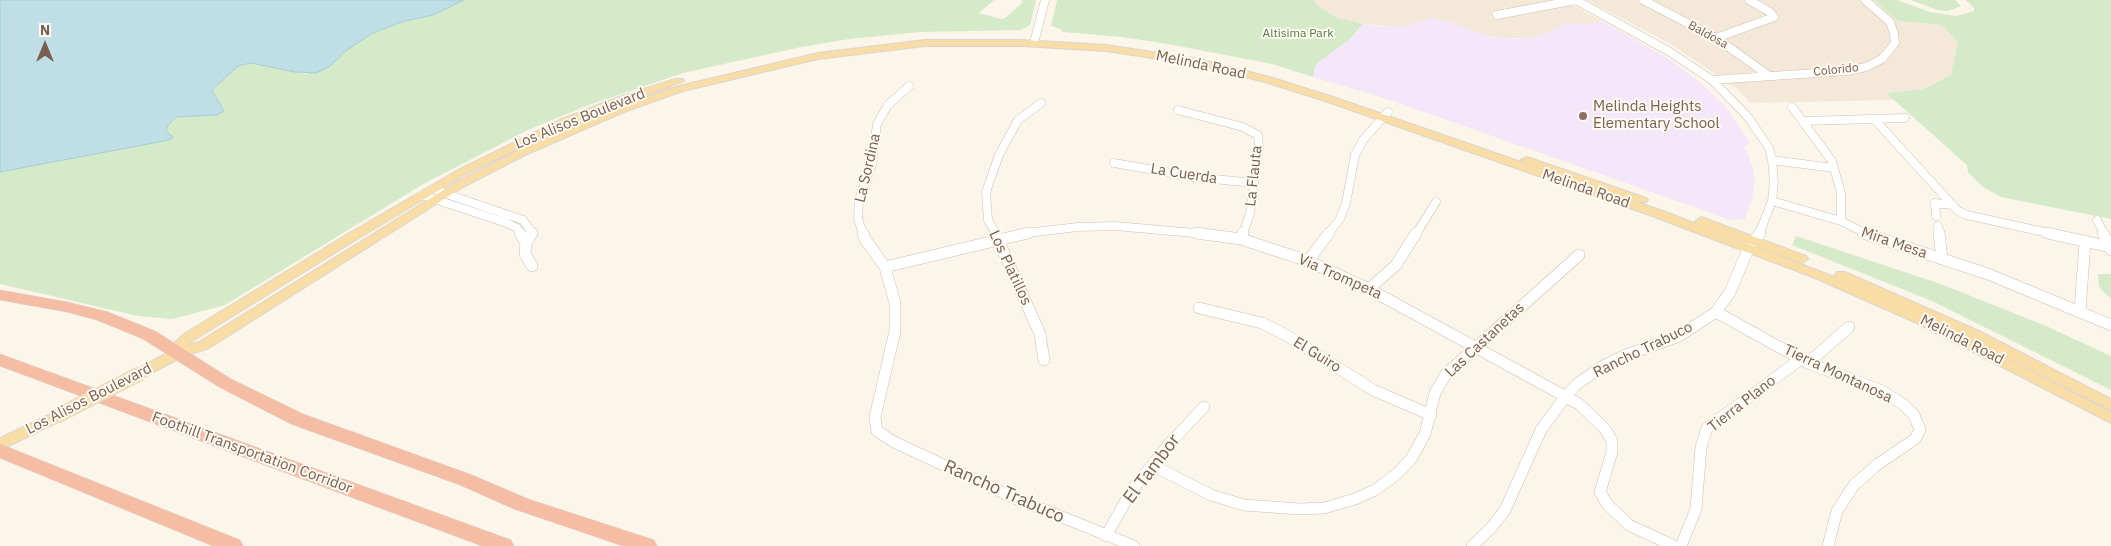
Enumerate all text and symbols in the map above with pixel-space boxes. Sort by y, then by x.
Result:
street label: Baldosa [1686,18,1730,52]
north arrow [20,20,70,70]
text: N [40,21,50,39]
park label: Altisima Park [1263,27,1333,41]
street label: Melinda Road [1154,47,1248,83]
street label: Colorido [1813,60,1859,80]
street label: Los Alisos Boulevard [512,85,648,153]
place label: Melinda Heights Elementary School [1593,98,1720,133]
marker: Melinda Heights Elementary School [1577,110,1589,122]
street label: La Sordina [851,132,885,204]
street label: La Flauta [1242,145,1266,207]
street label: La Cuerda [1149,160,1219,188]
street label: Melinda Road [1540,166,1632,212]
street label: Mira Mesa [1859,223,1929,263]
street label: Los Platillos [985,228,1035,308]
street label: Via Trompeta [1295,251,1385,303]
street label: Las Castanetas [1442,299,1528,381]
street label: Melinda Road [1917,311,2007,369]
street label: Rancho Trabuco [1590,318,1696,382]
street label: El Guiro [1290,333,1344,377]
street label: Tierra Montanosa [1781,341,1895,407]
street label: Los Alisos Boulevard [23,359,155,439]
street label: Tierra Plano [1704,372,1780,436]
street label: Foothill Transportation Corridor [149,408,355,498]
street label: El Tambor [1119,430,1185,508]
street label: Rancho Trabuco [940,456,1068,528]

